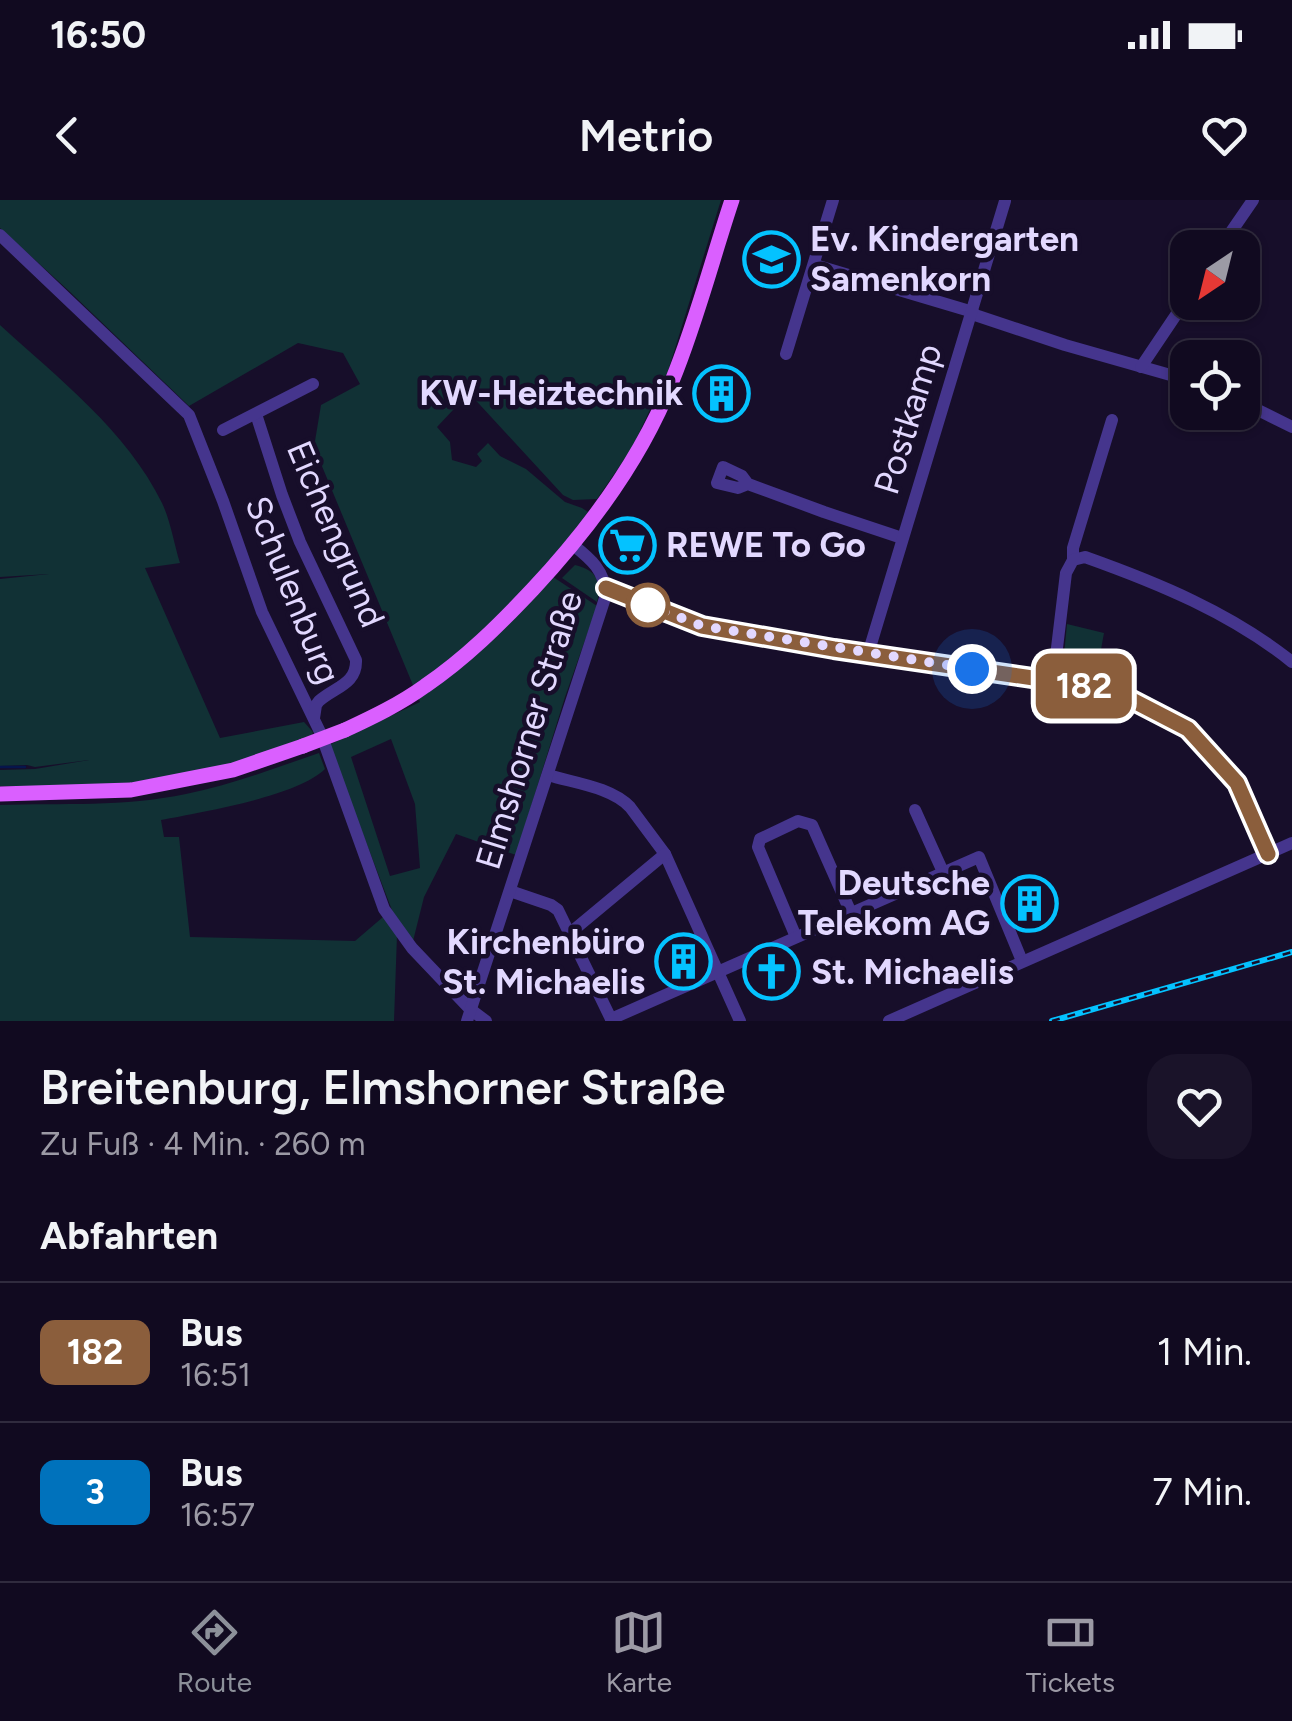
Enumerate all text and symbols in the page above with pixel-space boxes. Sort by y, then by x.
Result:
text: 16:50 [50,12,146,58]
icon: back [40,108,95,163]
text: Metrio [579,108,713,162]
icon: heart [1197,108,1252,163]
place label: Ev. Kindergarten Samenkorn [810,218,1079,300]
school or university icon: Ev. Kindergarten Samenkorn [741,229,801,289]
north arrow [1170,230,1260,320]
map controls [1170,230,1260,430]
street label: Postkamp [865,339,951,499]
button: locate [1170,340,1260,430]
building icon: KW-Heiztechnik [692,363,752,423]
place label: KW-Heiztechnik [419,372,683,414]
street label: Eichengrund [278,435,394,633]
street label: Schulenburg [236,490,350,690]
supermarket icon: REWE To Go [597,515,657,575]
place label: REWE To Go [666,524,866,566]
unlabelled marker [627,584,669,626]
street label: Elmshorner Straße [467,586,591,874]
your location [947,644,997,694]
line badge: 182 [1026,654,1142,718]
text: 182 [1056,665,1112,707]
place label: Deutsche Telekom AG [798,862,990,944]
building icon: Deutsche Telekom AG [999,873,1059,933]
place label: Kirchenbüro St. Michaelis [442,921,645,1003]
building icon: Kirchenbüro St. Michaelis [654,932,714,992]
church icon: St. Michaelis [742,942,802,1002]
place label: St. Michaelis [811,951,1014,993]
button: heart [1147,1054,1252,1159]
text: Breitenburg, Elmshorner Straße [40,1058,726,1116]
text: Zu Fuß · 4 Min. · 260 m [40,1125,366,1163]
text: Abfahrten [40,1213,218,1259]
text: Bus [180,1310,243,1356]
text: 1 Min. [1157,1329,1252,1375]
text: 182 [67,1331,123,1373]
text: 16:51 [180,1356,251,1394]
text: Bus [180,1450,243,1496]
text: 7 Min. [1152,1469,1252,1515]
text: 3 [85,1471,105,1513]
text: 16:57 [180,1496,255,1534]
tab: Route [177,1605,252,1699]
tab: Karte [606,1605,672,1699]
tab: Tickets [1026,1605,1115,1699]

